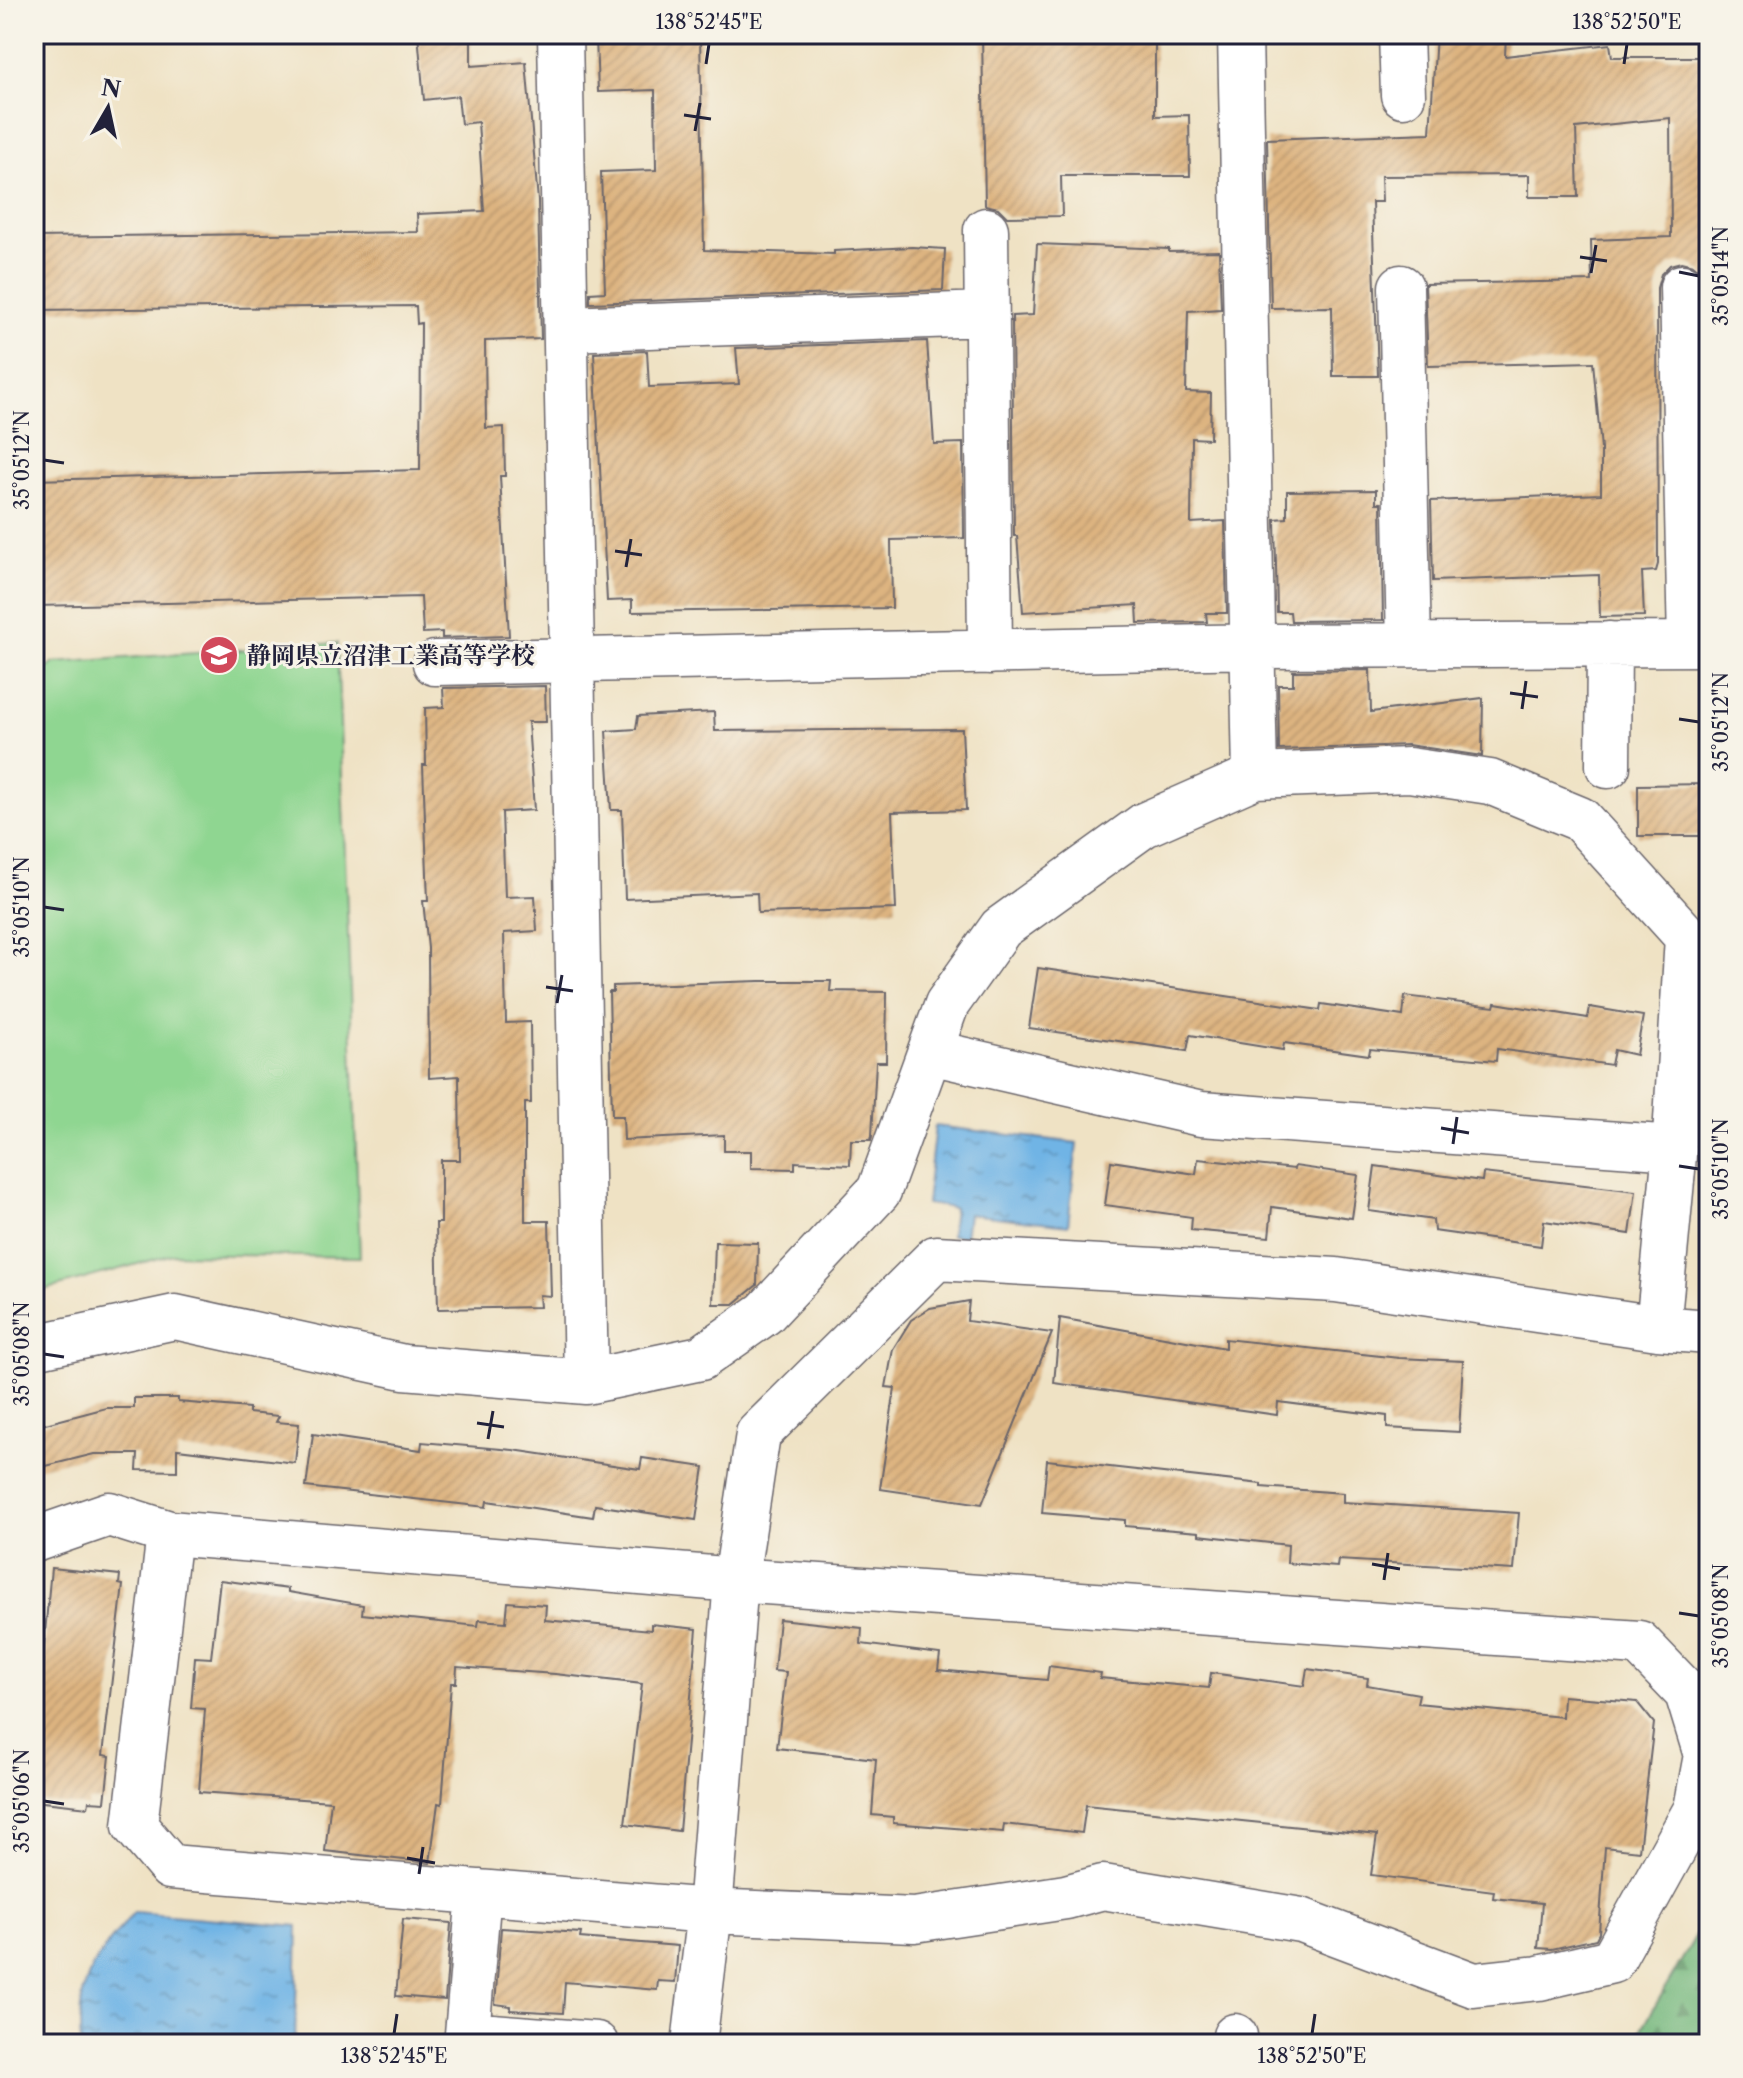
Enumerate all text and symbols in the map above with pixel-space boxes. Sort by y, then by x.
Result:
text: 138°52'45"E [655,10,763,34]
text: 138°52'50"E [1572,10,1682,34]
north arrow [68,68,148,148]
text: N [99,74,123,104]
text: 35°05'14"N [1709,226,1733,326]
text: 35°05'12"N [10,410,34,510]
school or university icon: 静岡県立沼津工業高等学校 [198,634,240,676]
place label: 静岡県立沼津工業高等学校 [247,641,535,670]
text: 35°05'12"N [1709,672,1733,772]
text: 35°05'10"N [10,856,34,958]
text: 35°05'10"N [1709,1118,1733,1220]
text: 35°05'08"N [10,1302,34,1406]
text: 35°05'08"N [1709,1564,1733,1668]
text: 35°05'06"N [10,1749,34,1853]
text: 138°52'45"E [340,2044,448,2068]
text: 138°52'50"E [1257,2044,1367,2068]

